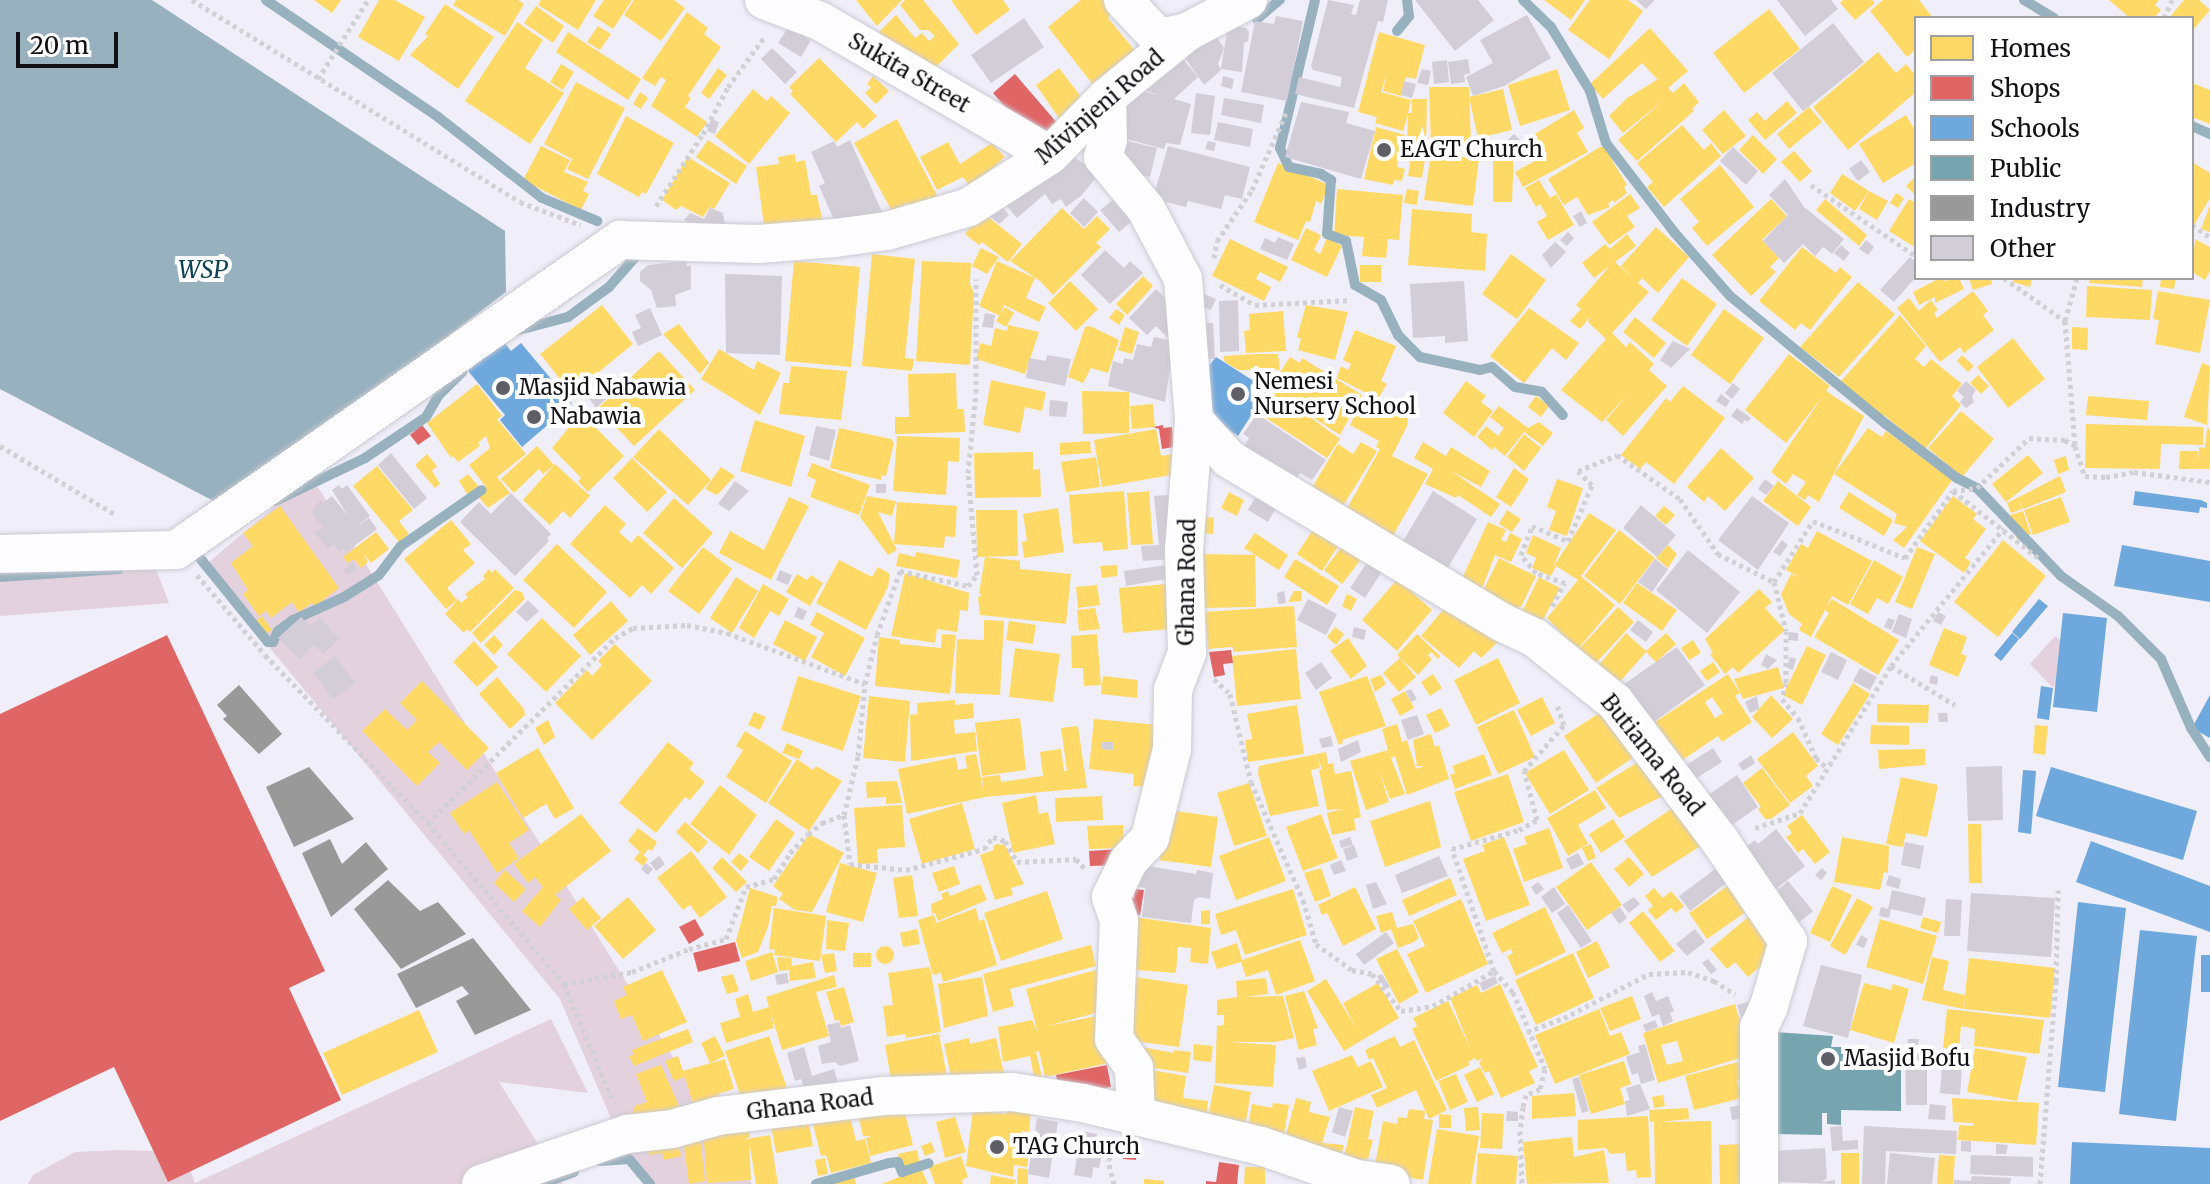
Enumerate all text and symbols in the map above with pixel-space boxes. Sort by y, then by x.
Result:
scale bar [20,16,122,66]
legend [1914,16,2194,280]
street label: Sukita Street [844,28,974,118]
text: 20 m [30,30,89,61]
text: Homes [1990,33,2071,64]
street label: Mivinjeni Road [1031,44,1169,170]
text: Shops [1990,73,2061,104]
text: Schools [1990,113,2080,144]
place label: EAGT Church [1400,137,1543,163]
marker: EAGT Church [1375,141,1393,159]
text: Public [1990,153,2061,184]
text: Industry [1990,193,2090,224]
text: Other [1990,233,2056,264]
water label: WSP [178,256,228,284]
place label: Nemesi Nursery School [1254,368,1416,420]
place label: Masjid Nabawia [519,375,686,401]
marker: Masjid Nabawia [494,379,512,397]
marker: Nemesi Nursery School [1229,385,1247,403]
place label: Nabawia [550,404,641,430]
marker: Nabawia [525,408,543,426]
street label: Ghana Road [1173,518,1201,646]
street label: Butiama Road [1595,689,1709,821]
place label: Masjid Bofu [1844,1046,1970,1072]
marker: Masjid Bofu [1819,1050,1837,1068]
street label: Ghana Road [745,1084,875,1126]
place label: TAG Church [1013,1134,1140,1160]
marker: TAG Church [988,1138,1006,1156]

